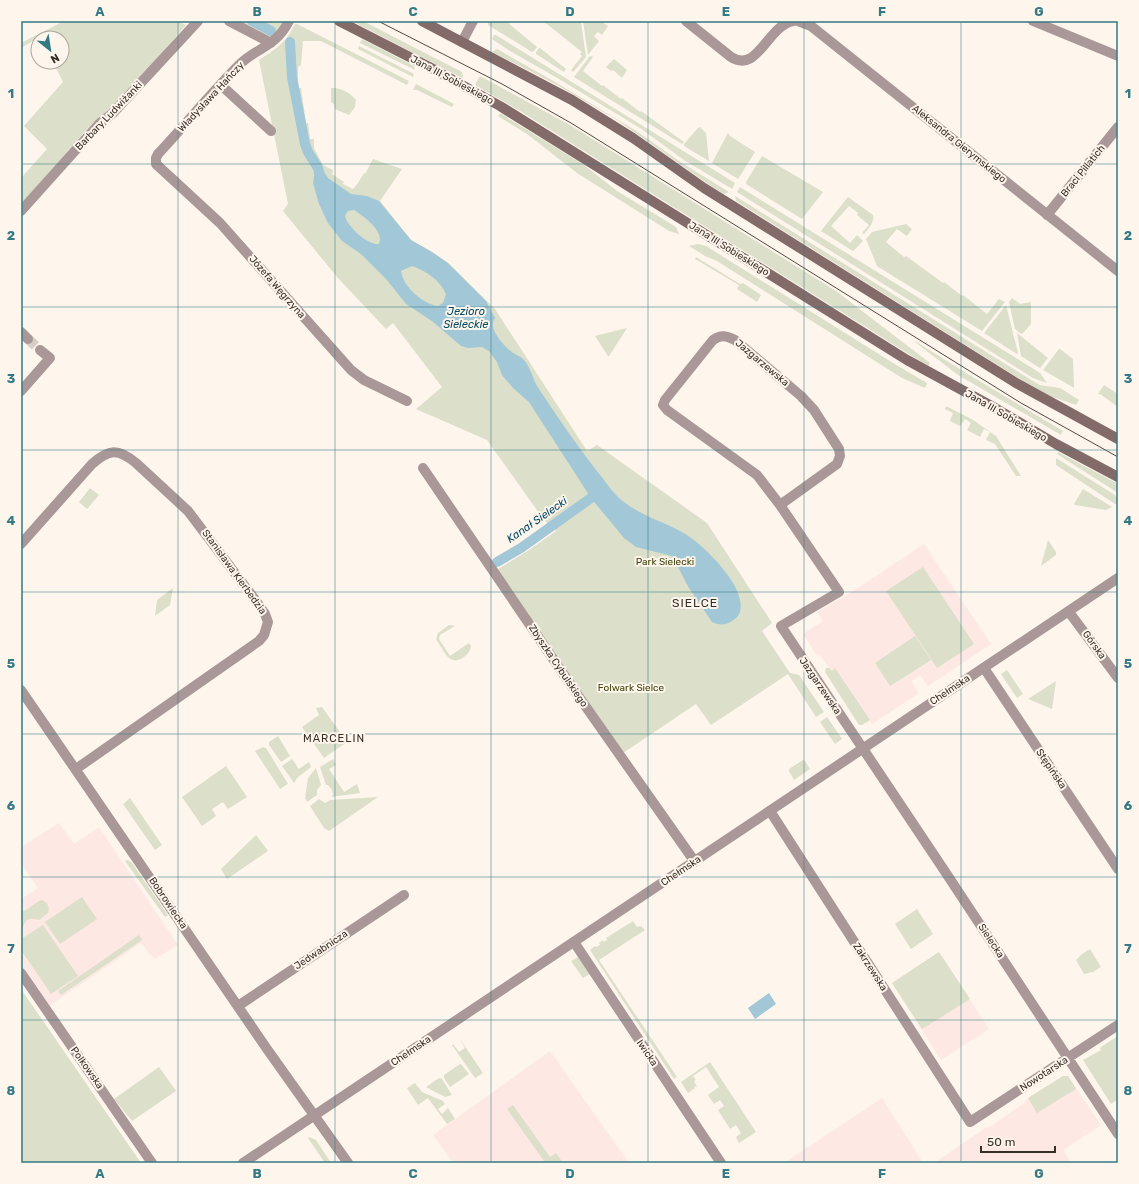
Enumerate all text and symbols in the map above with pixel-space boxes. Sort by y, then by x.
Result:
text: A [95,4,105,19]
text: B [252,4,262,19]
text: C [408,4,418,19]
text: D [565,4,575,19]
text: E [722,4,730,19]
text: F [878,4,886,19]
text: G [1034,4,1044,19]
north arrow [30,30,70,70]
text: N [48,51,61,66]
street label: Jana III Sobieskiego [408,53,496,107]
street label: Władysława Hańczy [175,59,247,135]
street label: Barbary Ludwiżanki [73,79,145,153]
text: 1 [8,86,14,101]
text: 1 [1125,86,1131,101]
street label: Aleksandra Gierymskiego [910,102,1008,186]
street label: Braci Pillatich [1058,143,1108,199]
street label: Jana III Sobieskiego [687,219,772,279]
text: 2 [7,228,15,243]
text: 2 [1124,228,1132,243]
street label: Józefa Węgrzyna [246,253,308,321]
water label: Jezioro Sieleckie [443,305,489,331]
street label: Jazgarzewska [733,337,791,389]
text: 3 [7,371,16,386]
text: 3 [1124,371,1133,386]
street label: Jana III Sobieskiego [963,388,1049,444]
water label: Kanał Sielecki [504,494,570,546]
text: 4 [7,513,16,528]
text: 4 [1124,513,1133,528]
street label: Stanisława Kierbedzia [199,527,269,617]
park label: Park Sielecki [636,556,694,568]
district label: SIELCE [672,596,718,610]
street label: Zbyszka Cybulskiego [526,622,590,710]
street label: Górska [1080,629,1108,661]
street label: Jazgarzewska [797,655,843,717]
text: 5 [7,656,15,671]
text: 5 [1124,656,1132,671]
street label: Chełmska [928,672,972,708]
park label: Folwark Sielce [598,682,665,694]
district label: MARCELIN [303,732,365,745]
street label: Stępińska [1033,747,1069,791]
text: 6 [7,798,16,813]
text: 6 [1124,798,1133,813]
street label: Chełmska [659,853,703,889]
street label: Bobrowiecka [146,875,190,931]
street label: Sielecka [976,922,1006,960]
street label: Jedwabnicza [292,928,350,972]
text: 7 [7,941,15,956]
street label: Zakrzewska [850,941,890,993]
text: 7 [1124,941,1132,956]
street label: Chełmska [389,1033,433,1069]
street label: Iwicka [634,1038,660,1068]
street label: Polkowska [68,1045,106,1091]
street label: Nowotarska [1018,1054,1070,1094]
text: 8 [7,1083,16,1098]
text: 8 [1124,1083,1133,1098]
scale bar [981,1128,1055,1154]
text: 50 m [987,1135,1015,1149]
text: A [95,1166,105,1181]
text: B [252,1166,262,1181]
text: C [408,1166,418,1181]
text: D [565,1166,575,1181]
text: E [722,1166,730,1181]
text: F [878,1166,886,1181]
text: G [1034,1166,1044,1181]

